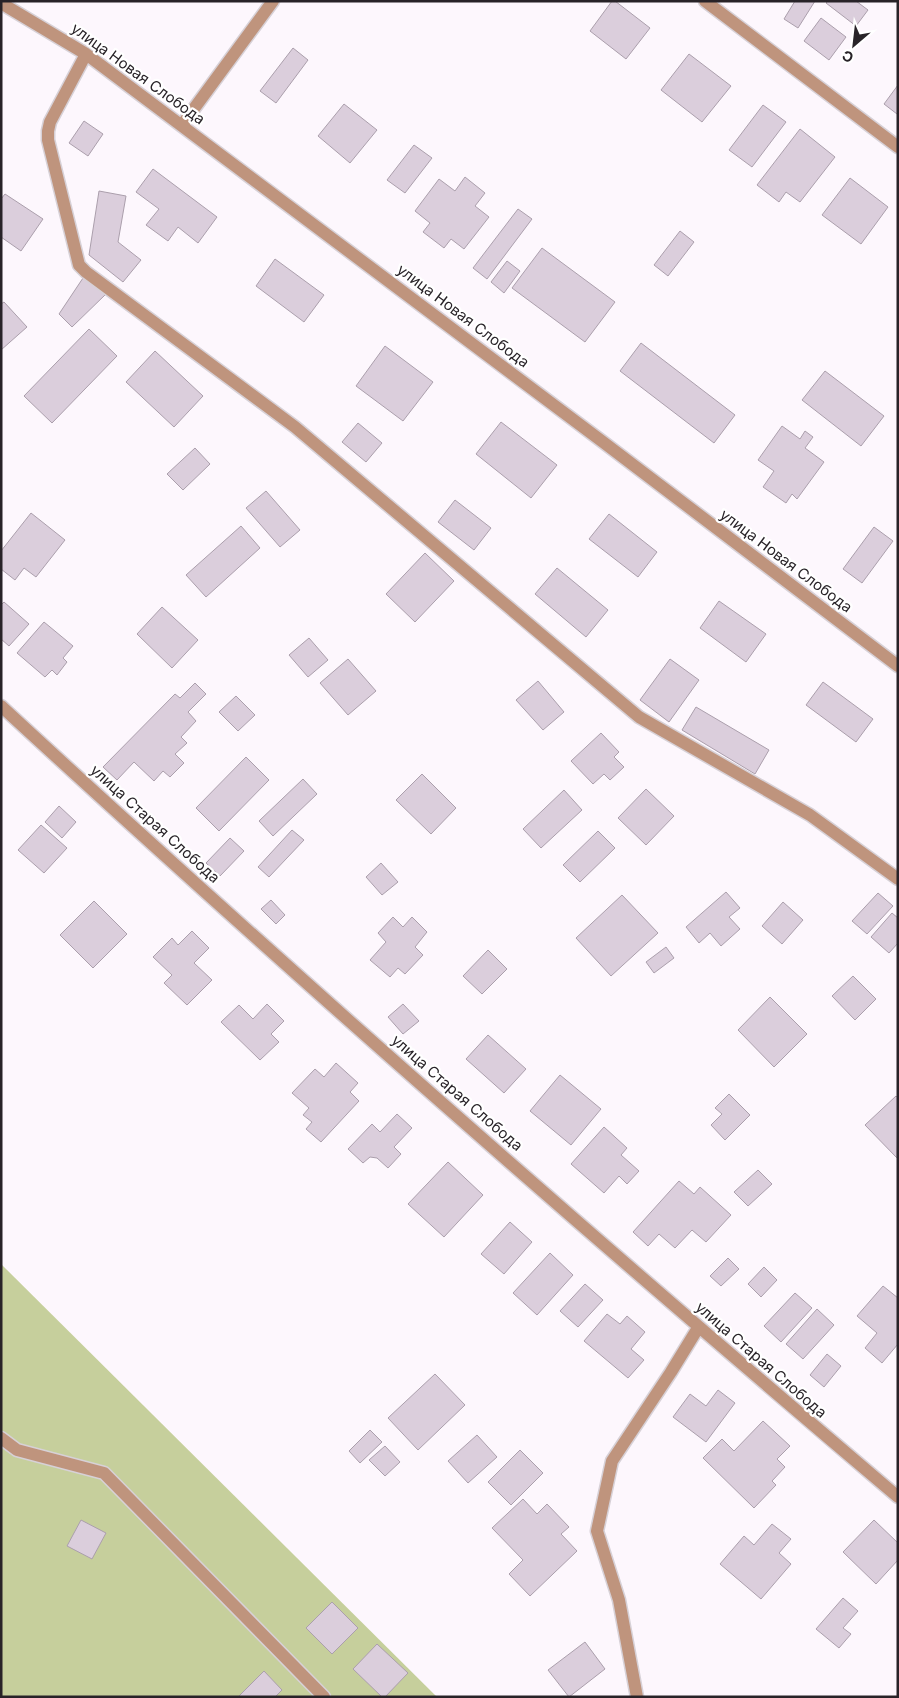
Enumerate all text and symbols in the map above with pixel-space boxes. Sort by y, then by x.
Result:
street label: улица Новая Слобода [68,19,209,129]
north arrow [829,20,879,70]
text: С [839,47,856,67]
street label: улица Новая Слобода [393,260,533,372]
street label: улица Новая Слобода [716,505,856,617]
street label: улица Старая Слобода [87,760,224,887]
street label: улица Старая Слобода [388,1030,527,1155]
street label: улица Старая Слобода [692,1297,831,1422]

